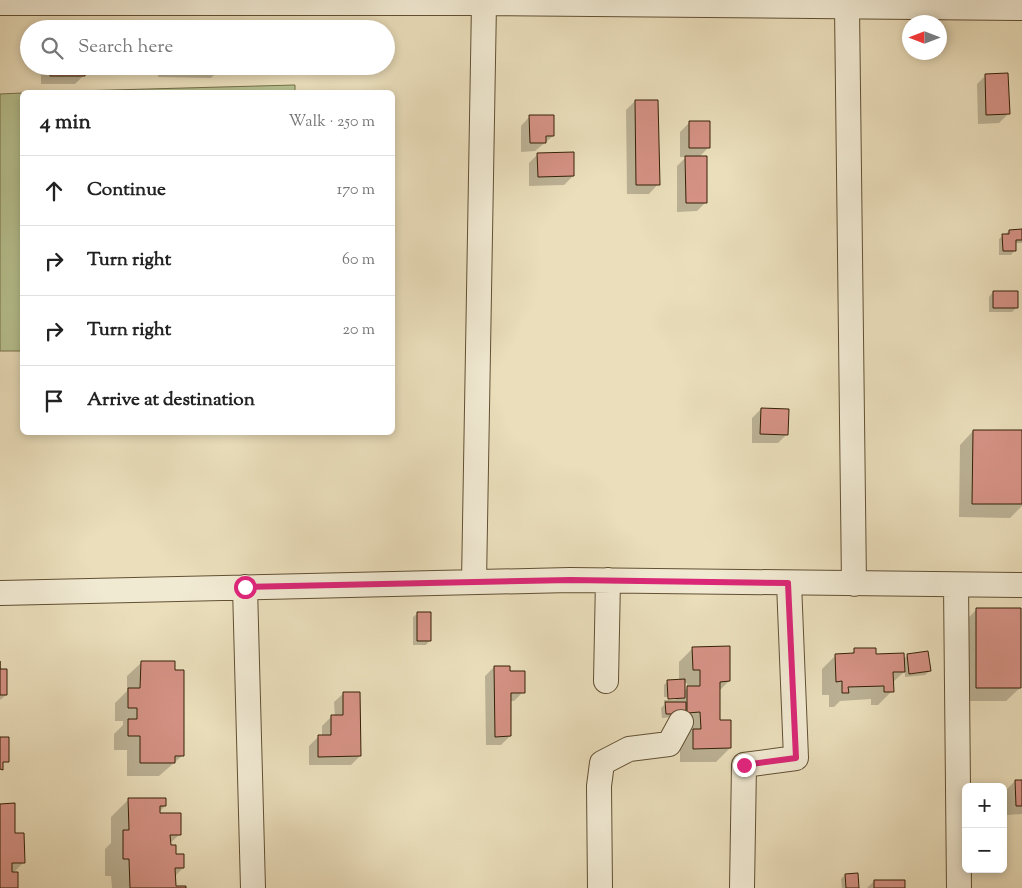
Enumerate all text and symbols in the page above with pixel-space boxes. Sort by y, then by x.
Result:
north arrow [902,15,947,60]
search box [20,20,395,75]
icon: search [38,34,66,62]
text: Search here [78,34,173,61]
text: 4 min [40,108,91,138]
text: Walk · 250 m [289,111,375,134]
icon: ahead [40,177,68,205]
text: Continue [87,177,166,204]
text: 170 m [337,179,375,202]
icon: right [40,247,68,275]
text: Turn right [87,247,171,274]
text: 60 m [342,249,375,272]
icon: right [40,317,68,345]
text: Turn right [87,317,171,344]
text: 20 m [342,319,375,342]
icon: arrive [40,387,68,415]
text: Arrive at destination [87,387,255,414]
route start [234,576,257,599]
route end [733,754,756,777]
map controls [962,783,1007,873]
button: + [962,783,1007,828]
button: − [962,828,1007,873]

